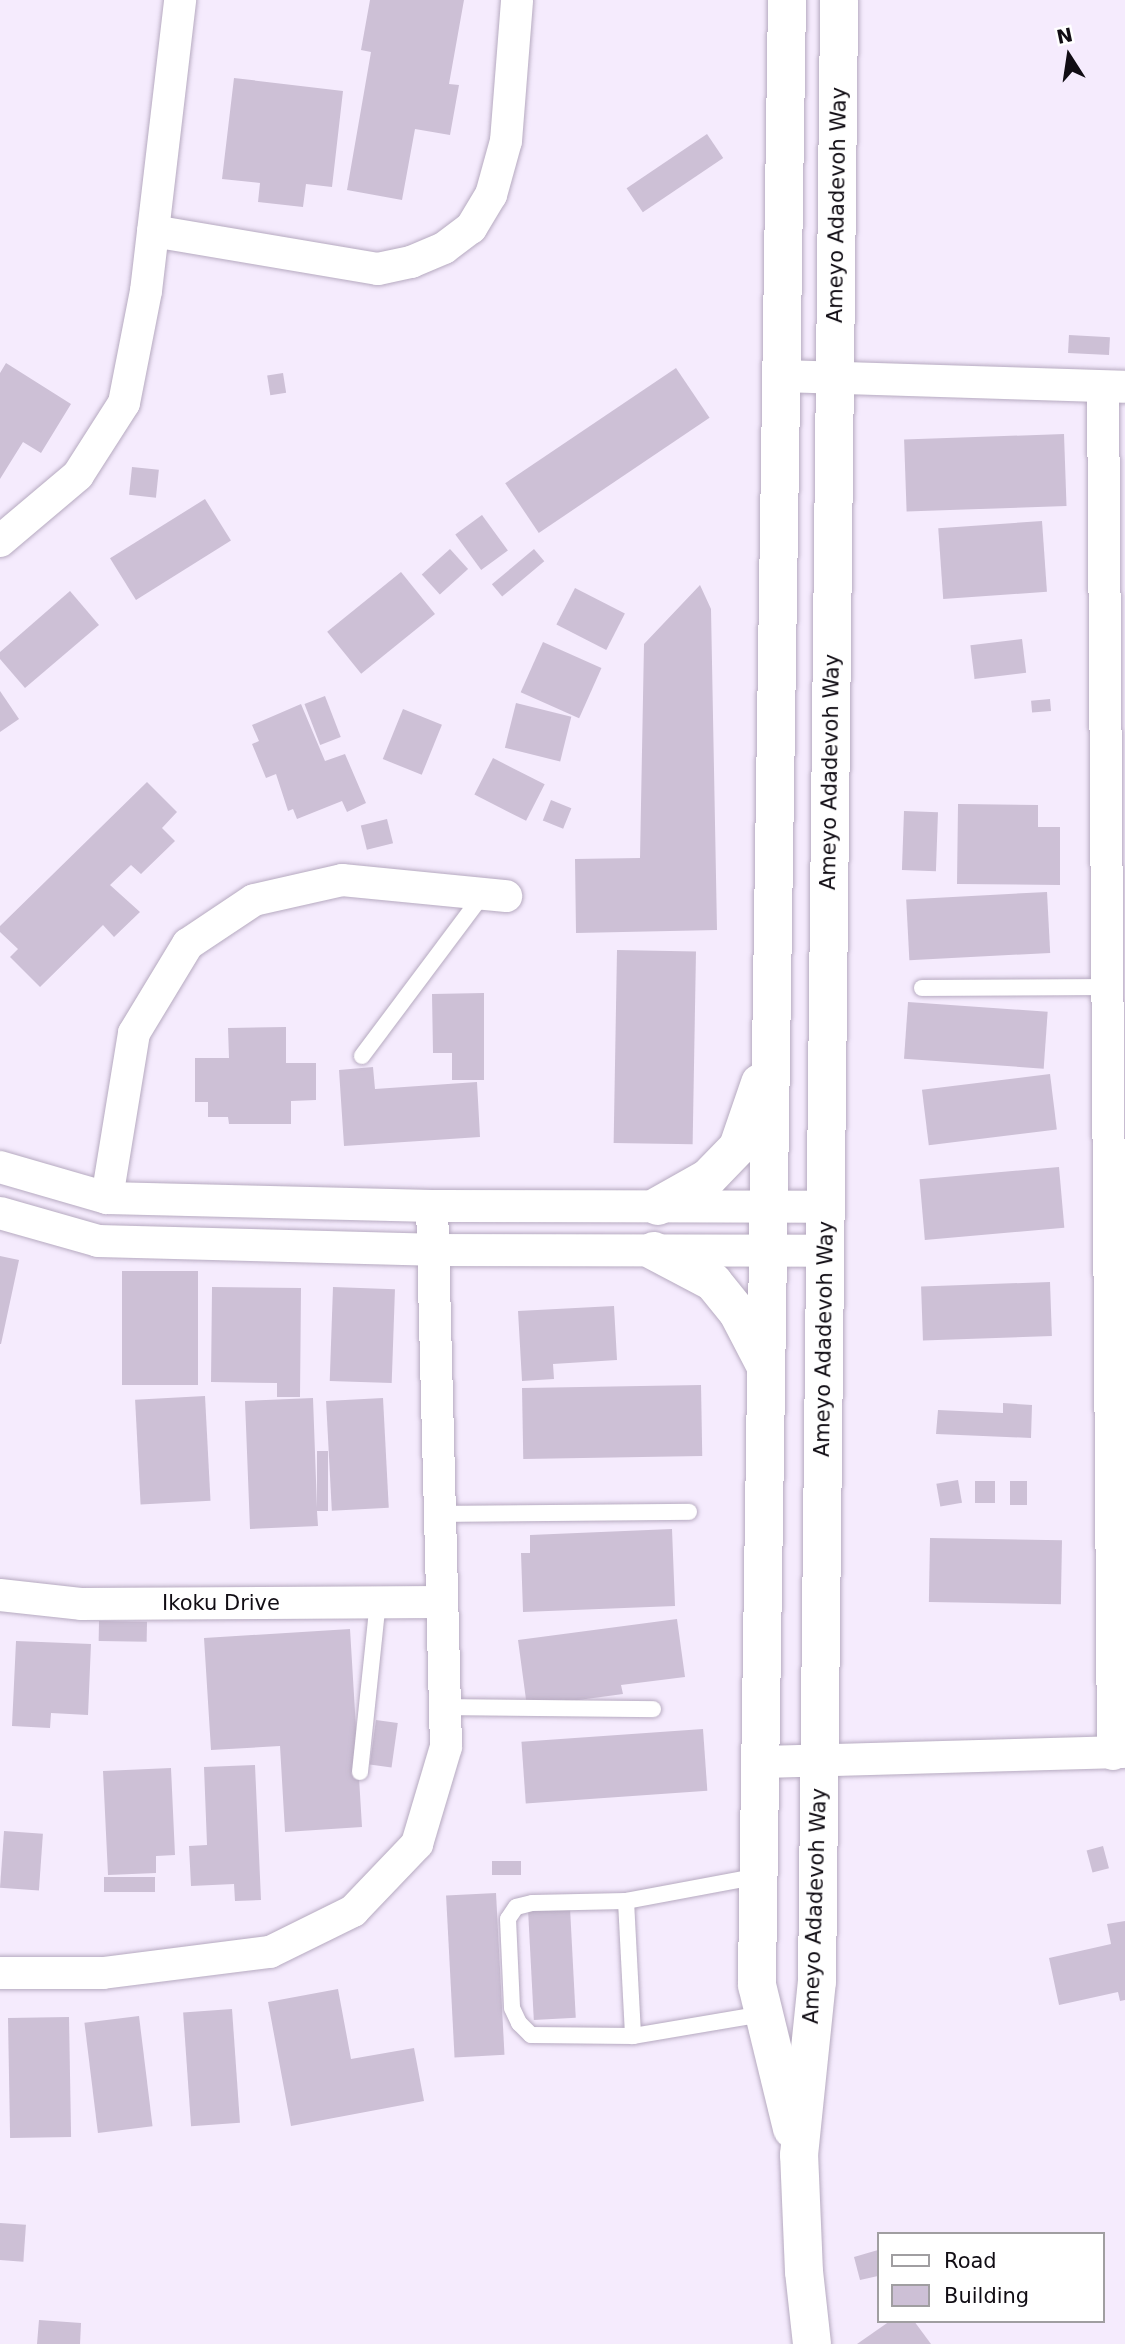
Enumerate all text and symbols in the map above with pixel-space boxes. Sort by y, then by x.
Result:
north arrow [1034,21,1104,91]
text: N [1055,23,1075,48]
street label: Ameyo Adadevoh Way [822,87,852,323]
street label: Ameyo Adadevoh Way [815,654,845,890]
street label: Ameyo Adadevoh Way [809,1221,839,1457]
street label: Ikoku Drive [162,1590,280,1616]
street label: Ameyo Adadevoh Way [798,1788,832,2024]
legend [876,2232,1104,2323]
text: Road [944,2249,997,2273]
text: Building [944,2284,1029,2308]

